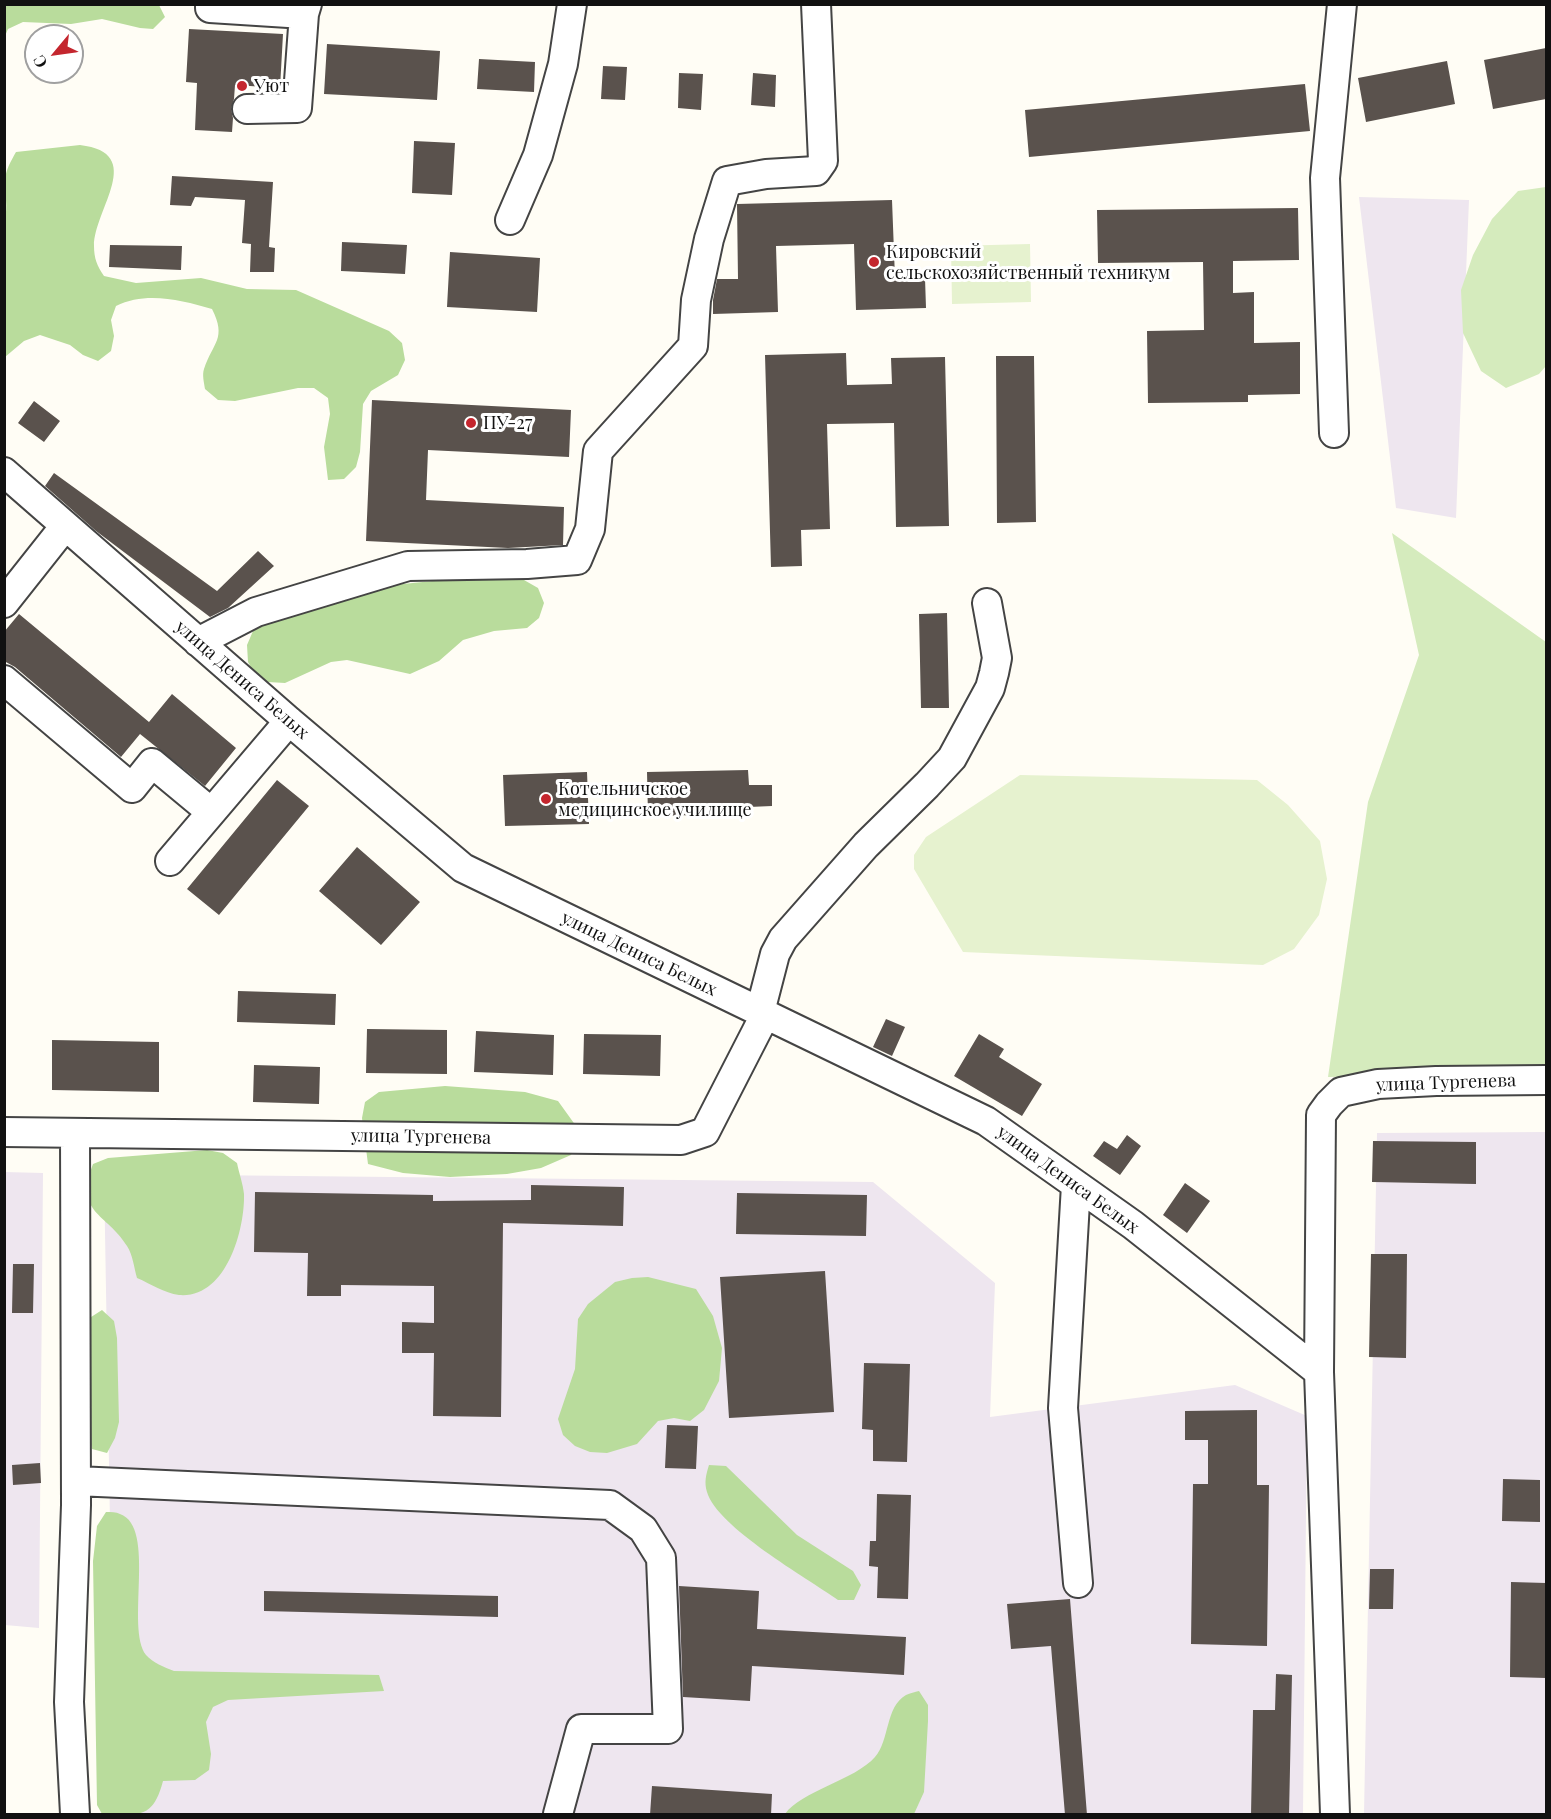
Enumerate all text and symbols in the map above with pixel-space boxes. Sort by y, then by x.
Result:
north arrow [24,24,84,84]
text: С [28,52,51,72]
place label: Уют [254,75,289,97]
marker: Уют [235,79,249,93]
place label: Кировский сельскохозяйственный техникум [886,241,1170,284]
marker: Кировский сельскохозяйственный техникум [867,255,881,269]
place label: ПУ-27 [483,412,532,434]
marker: ПУ-27 [464,416,478,430]
street label: улица Дениса Белых [171,616,313,744]
place label: Котельничское медицинское училище [558,778,752,820]
marker: Котельничское медицинское училище [539,792,553,806]
street label: улица Дениса Белых [558,907,720,1001]
street label: улица Тургенева [1376,1070,1516,1096]
street label: улица Дениса Белых [993,1121,1143,1239]
street label: улица Тургенева [351,1125,491,1149]

